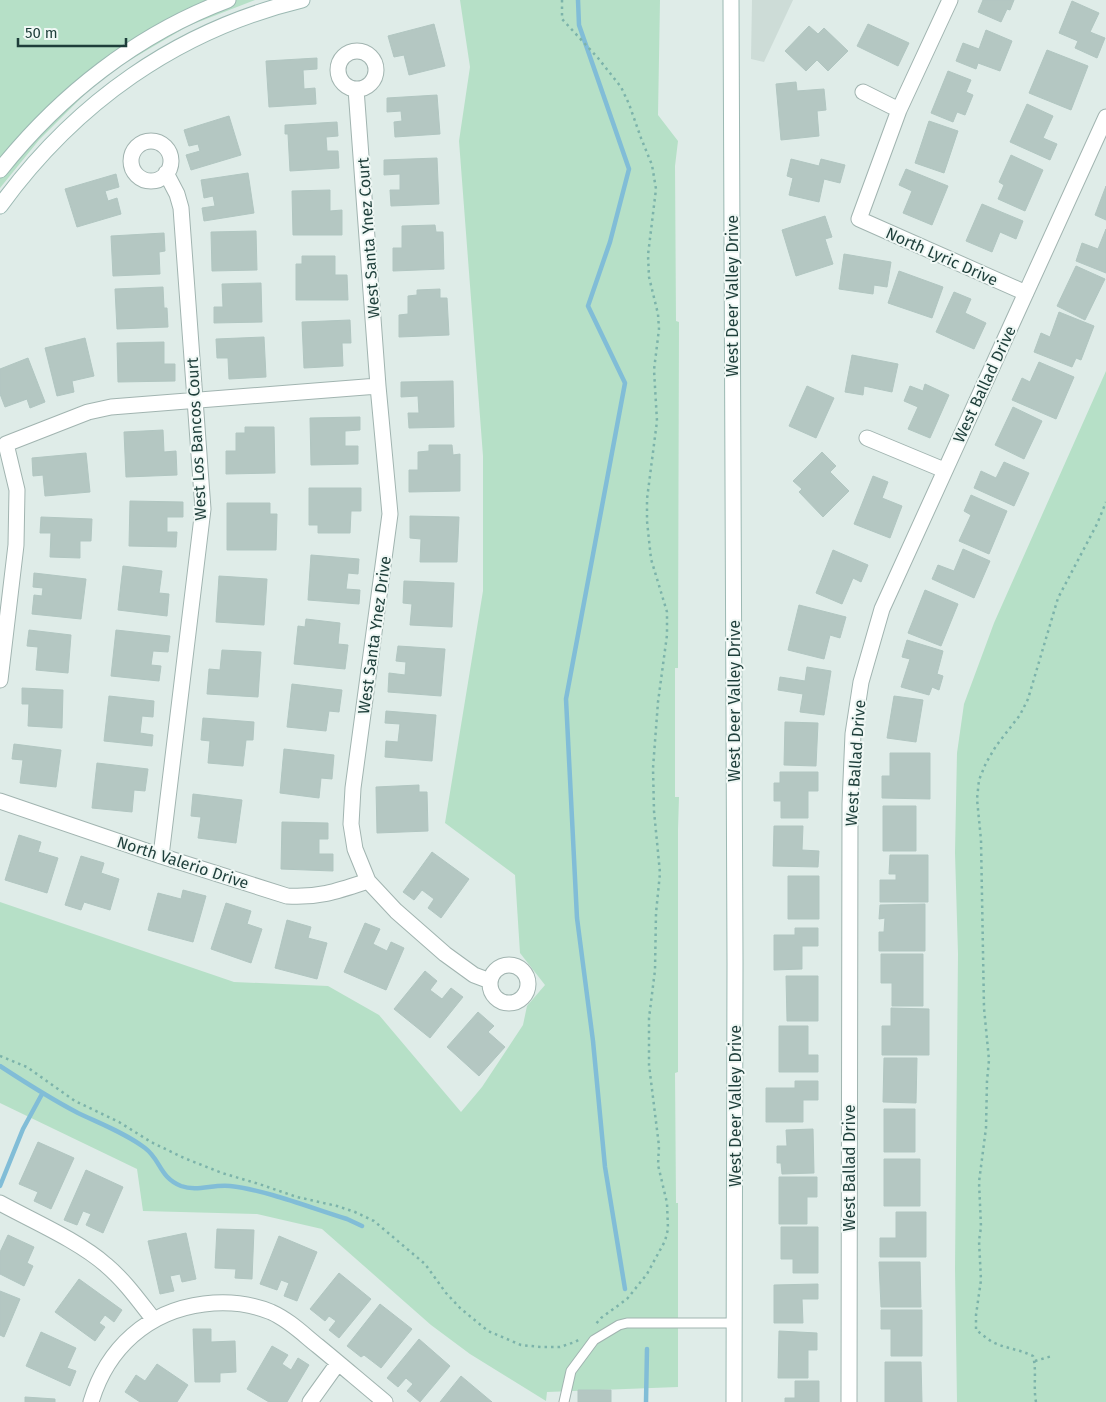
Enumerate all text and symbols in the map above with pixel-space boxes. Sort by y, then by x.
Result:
scale bar [18,15,125,47]
text: 50 m [25,24,58,42]
street label: West Santa Ynez Court [353,157,384,319]
street label: West Deer Valley Drive [723,215,742,377]
street label: North Lyric Drive [883,223,1001,290]
street label: West Ballad Drive [949,323,1020,446]
street label: West Los Bancos Court [183,357,210,521]
street label: West Santa Ynez Drive [354,555,395,715]
street label: West Deer Valley Drive [725,620,744,782]
street label: West Ballad Drive [842,699,869,827]
street label: North Valerio Drive [114,832,251,893]
street label: West Deer Valley Drive [726,1025,745,1187]
street label: West Ballad Drive [840,1105,859,1231]

